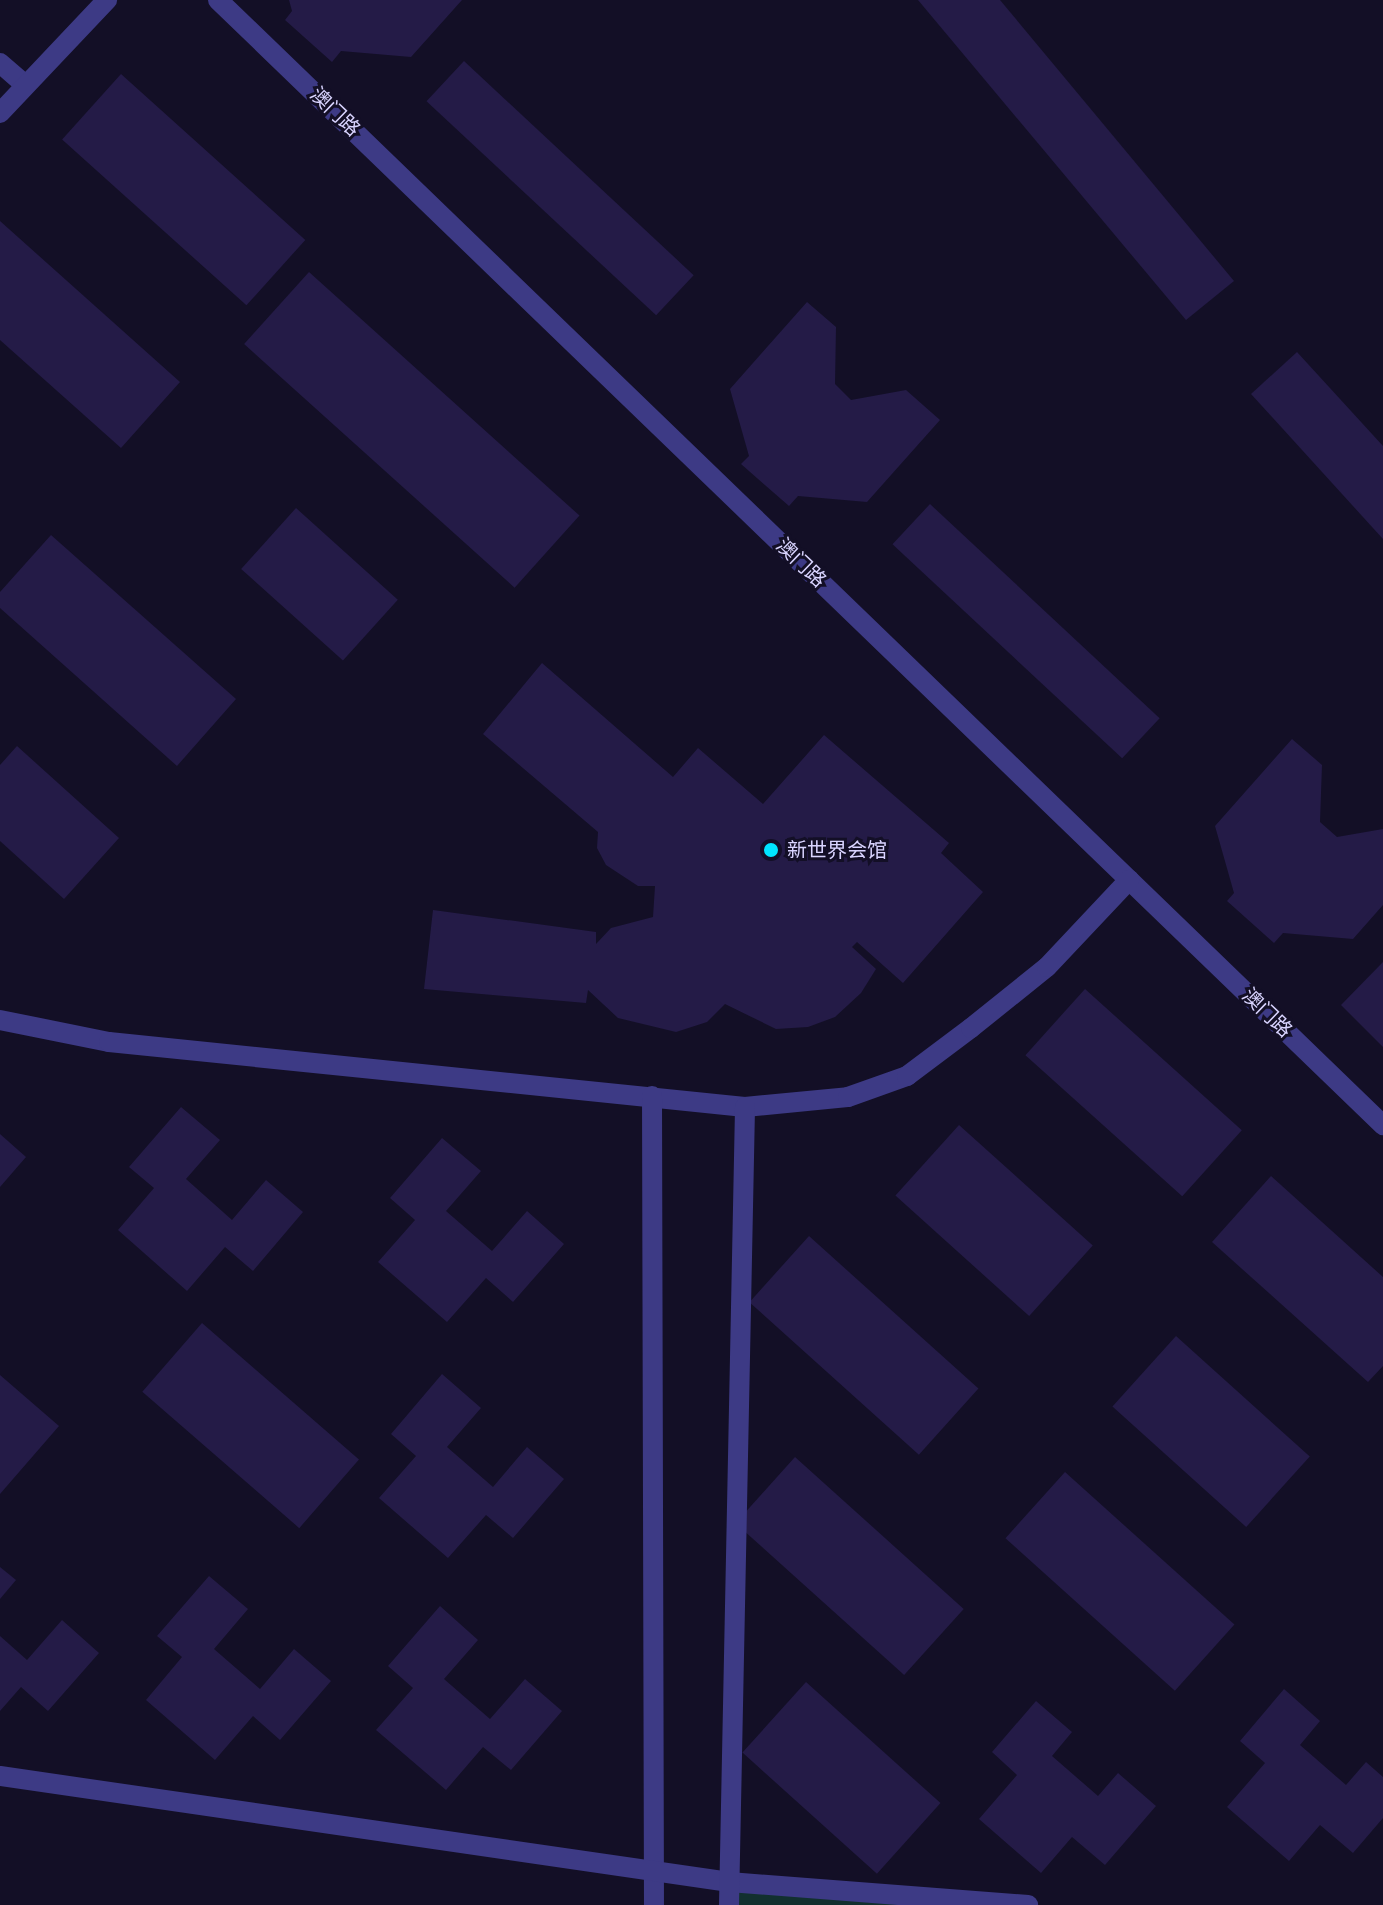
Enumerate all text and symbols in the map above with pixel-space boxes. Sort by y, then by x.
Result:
street label: 澳门路 [305,83,365,141]
street label: 澳门路 [771,534,831,592]
place label: 新世界会馆 [787,838,887,862]
marker: 新世界会馆 [762,841,780,859]
street label: 澳门路 [1237,984,1297,1042]

